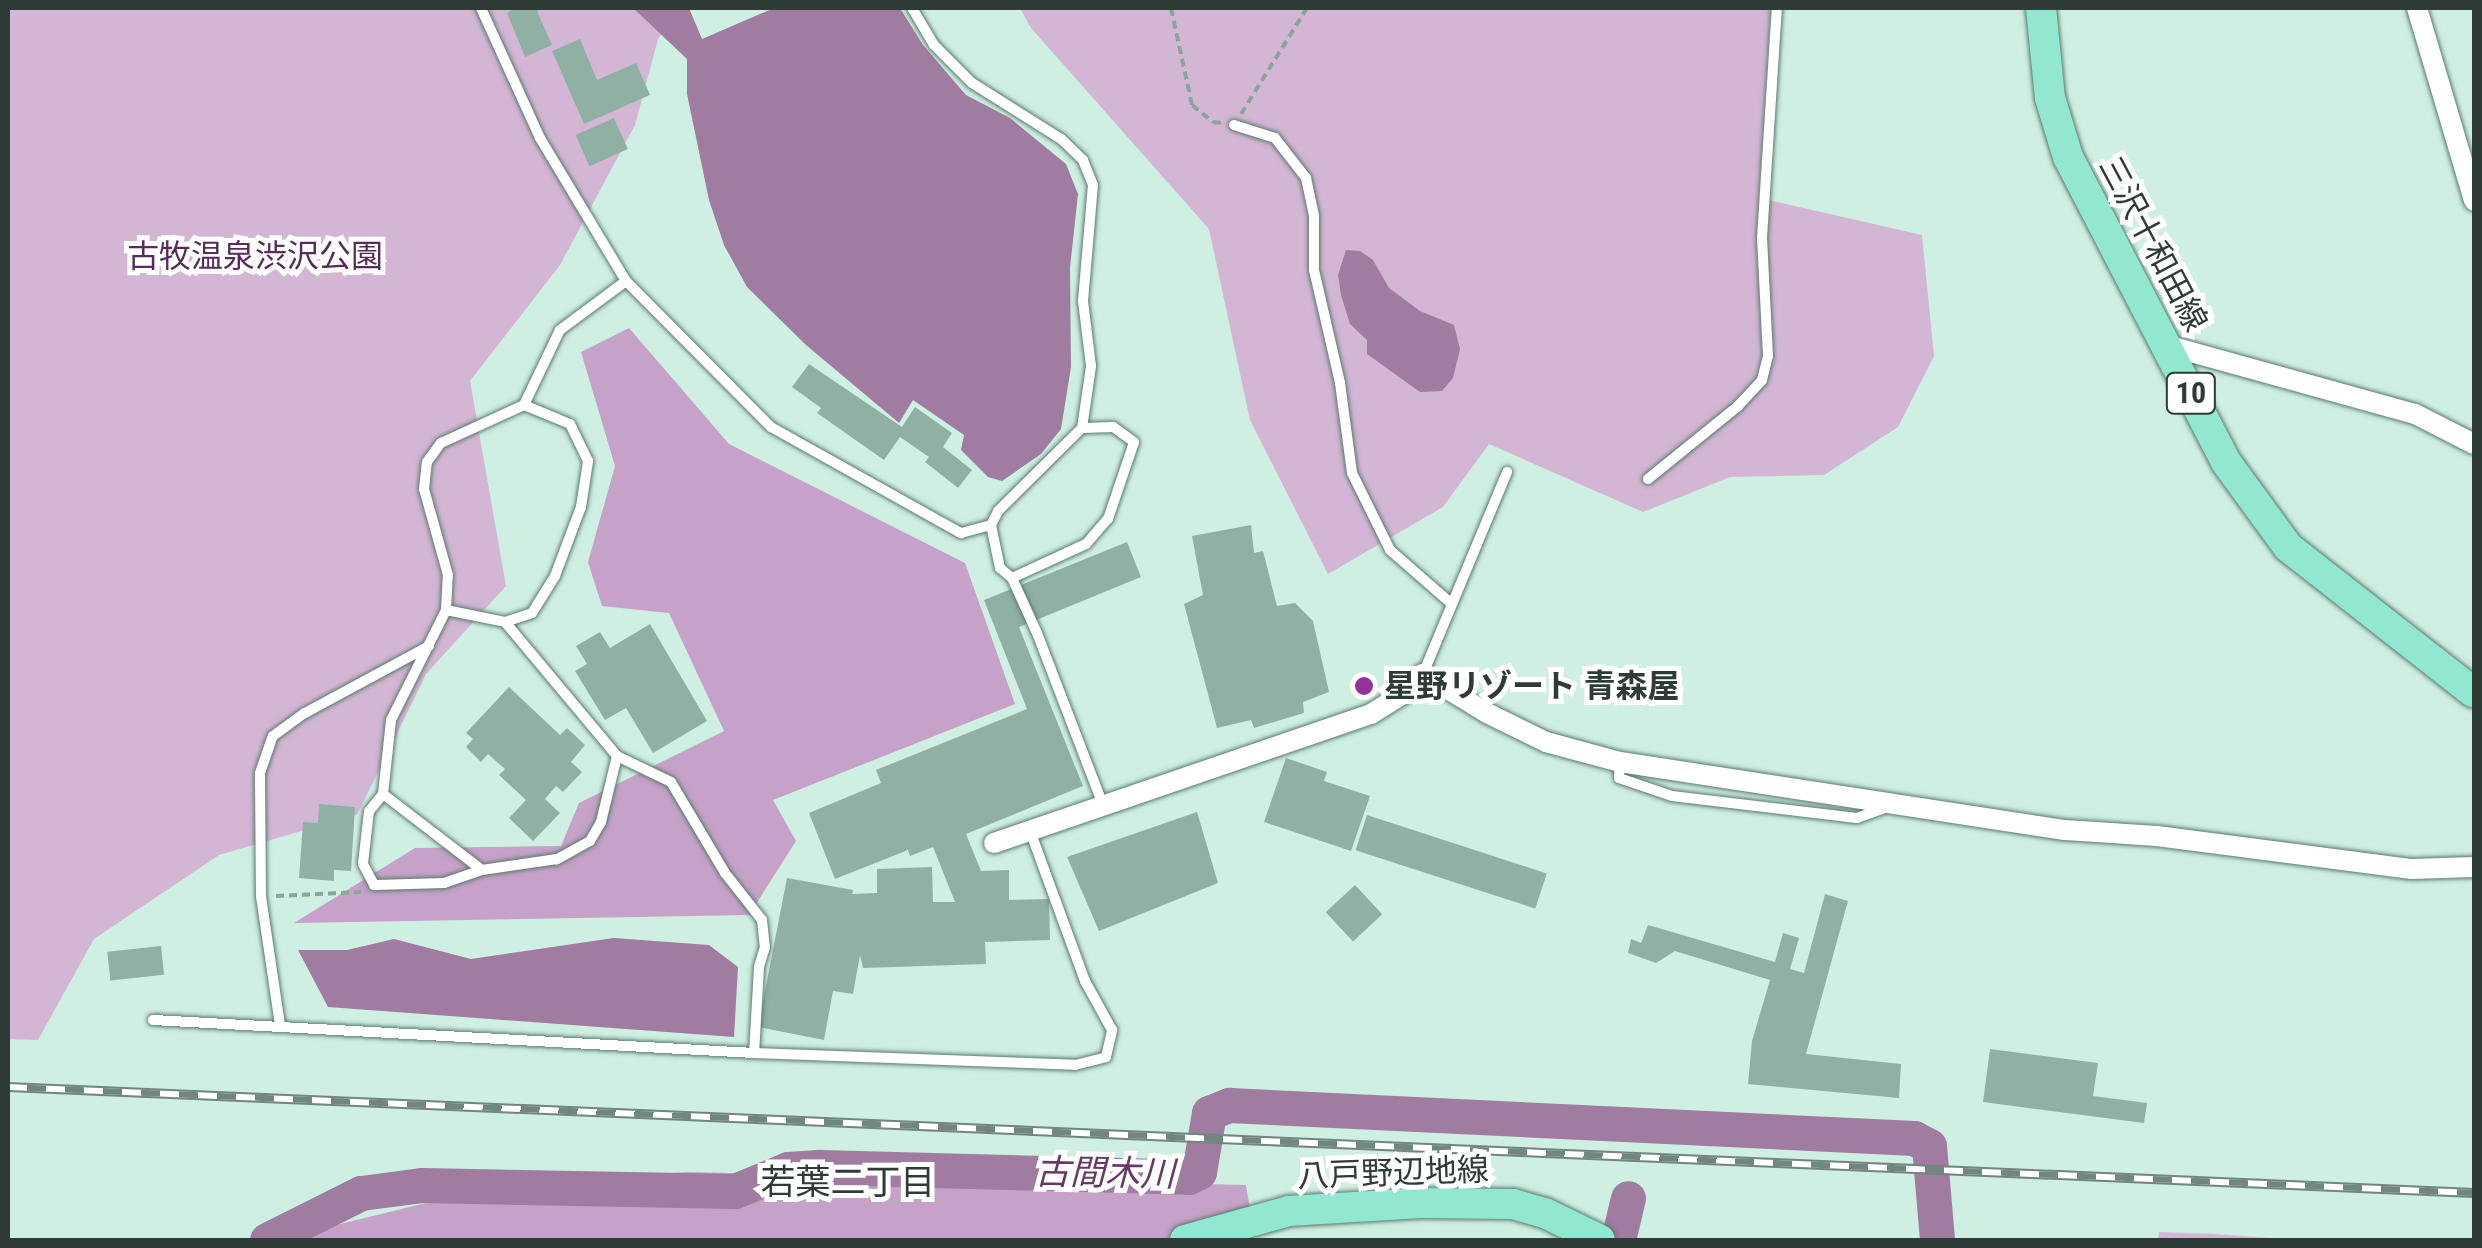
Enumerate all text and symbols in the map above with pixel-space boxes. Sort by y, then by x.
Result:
street label: 三沢十和田線 [2091,150,2215,338]
park label: 古牧温泉渋沢公園 [127,237,383,275]
road number: 10 [2164,368,2218,418]
place label: 星野リゾート 青森屋 [1384,667,1679,705]
marker: 星野リゾート 青森屋 [1353,675,1375,697]
street label: 八戸野辺地線 [1296,1150,1490,1196]
water label: 古間木川 [1035,1152,1175,1196]
district label: 若葉二丁目 [761,1162,935,1204]

